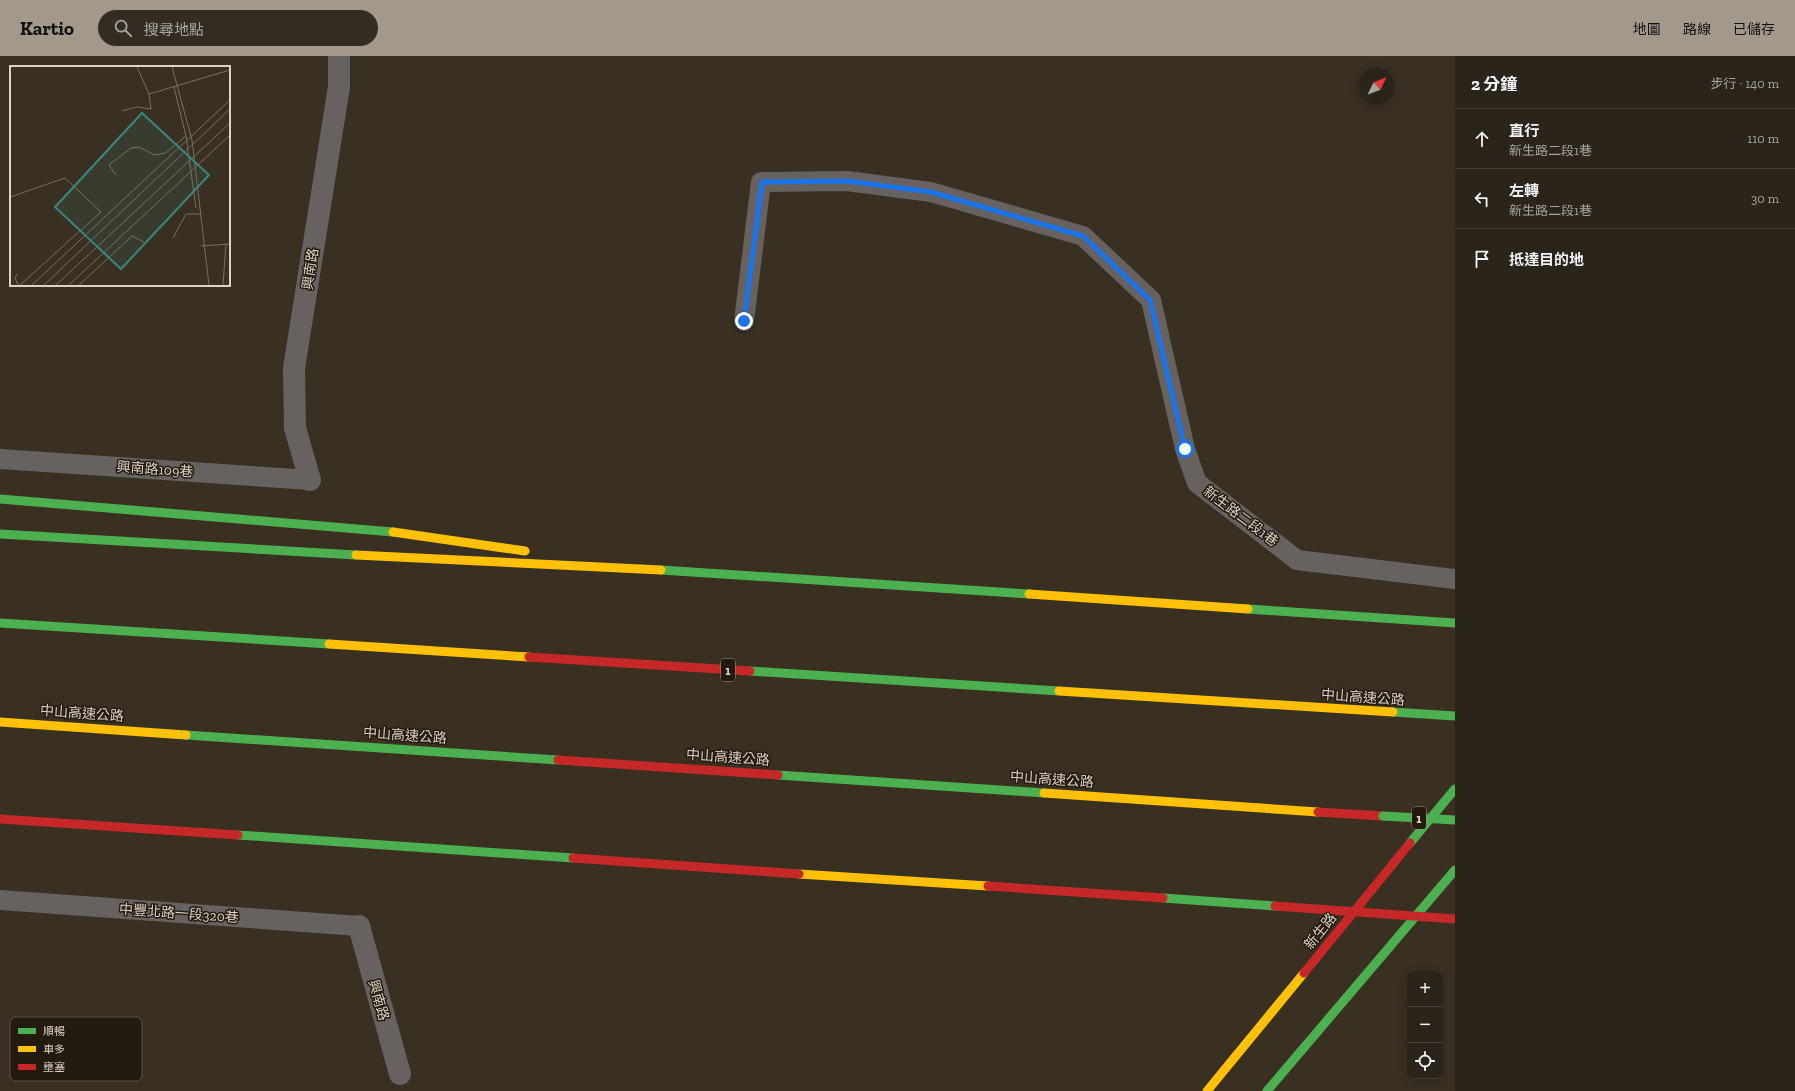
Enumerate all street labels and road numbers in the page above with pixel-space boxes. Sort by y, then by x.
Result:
street label: 興南路 [299,247,322,291]
street label: 興南路109巷 [116,458,194,481]
street label: 新生路二段1巷 [1200,483,1282,550]
road number: 1 [721,659,735,681]
street label: 中山高速公路 [1320,686,1405,709]
street label: 中山高速公路 [39,702,124,725]
street label: 中山高速公路 [362,724,447,747]
street label: 中山高速公路 [685,746,770,769]
street label: 中山高速公路 [1009,768,1094,791]
road number: 1 [1412,807,1426,829]
street label: 中豐北路一段320巷 [118,901,239,926]
street label: 新生路 [1301,910,1340,953]
street label: 興南路 [365,978,392,1023]

